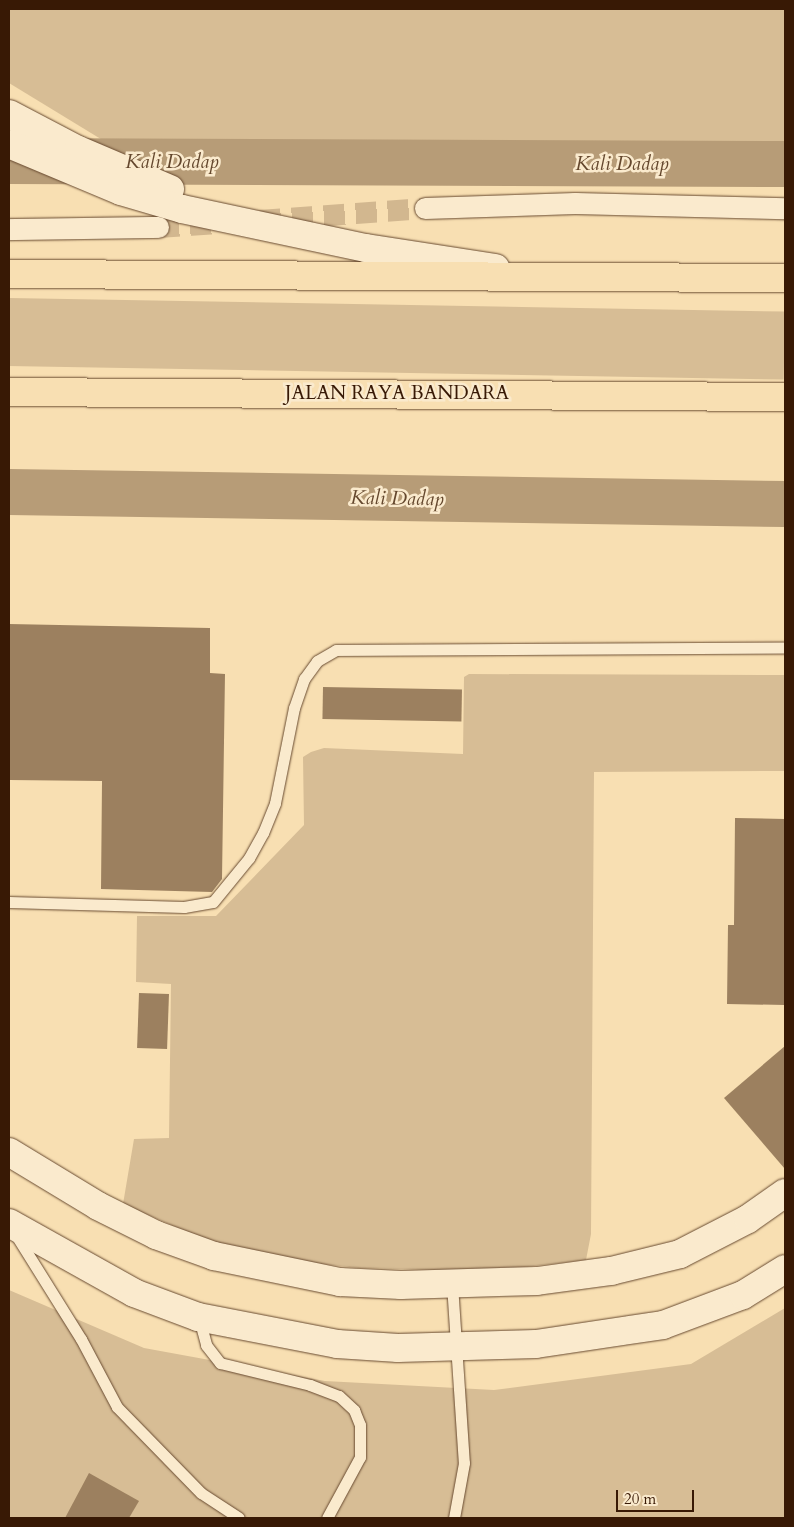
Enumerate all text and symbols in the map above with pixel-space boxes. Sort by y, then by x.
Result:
water label: Kali Dadap [125,149,219,173]
water label: Kali Dadap [575,151,669,175]
street label: JALAN RAYA BANDARA [285,383,509,405]
water label: Kali Dadap [350,485,444,511]
scale bar [619,1480,696,1512]
text: 20 m [624,1489,656,1509]

